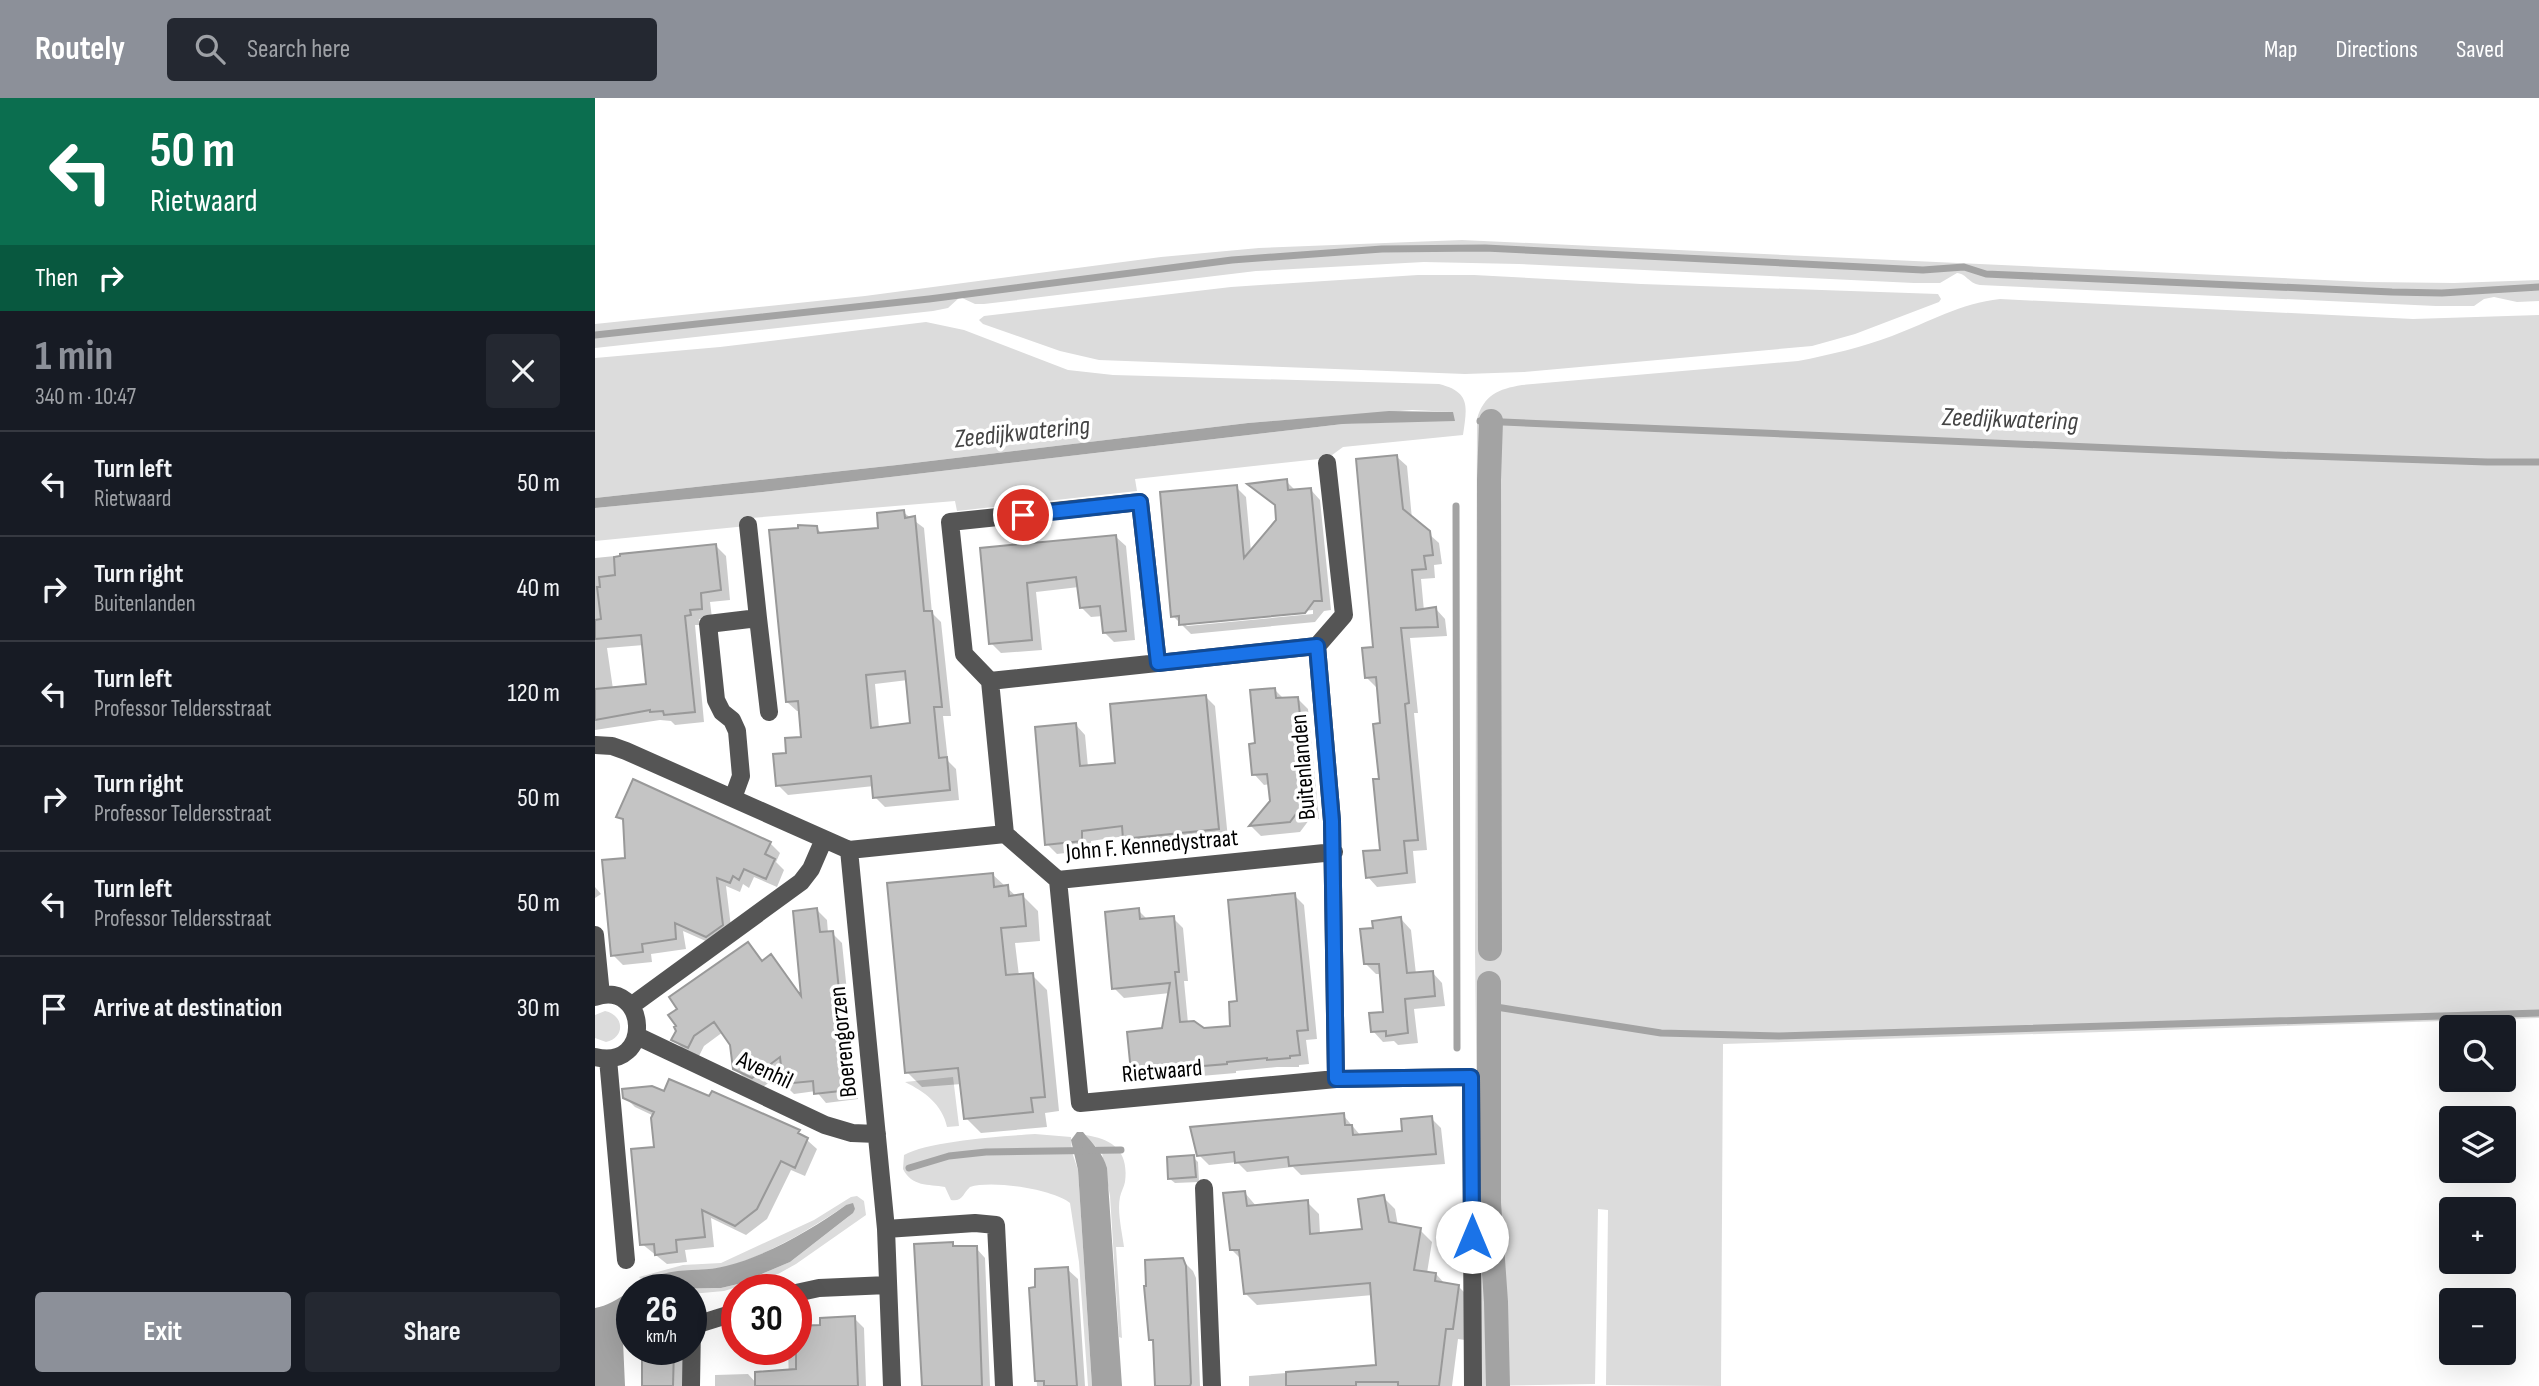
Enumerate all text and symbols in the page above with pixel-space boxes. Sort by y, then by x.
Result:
search box [167,18,657,81]
text: Routely [35,29,125,69]
icon: search [191,30,229,68]
text: Search here [247,34,350,65]
text: Map [2264,35,2297,64]
text: Directions [2335,35,2418,64]
text: Saved [2456,35,2504,64]
text: 50 m [150,122,235,181]
icon: left [35,126,126,217]
text: Rietwaard [150,182,258,221]
icon: right [92,259,130,297]
text: Then [35,263,78,294]
text: 1 min [35,331,113,382]
button: close [486,334,560,408]
text: 340 m · 10:47 [35,383,136,411]
water label: Zeedijkwatering [1940,402,2079,438]
water label: Zeedijkwatering [952,410,1092,456]
text: Turn left [94,454,172,485]
icon: left [35,465,73,503]
text: 50 m [517,468,560,499]
text: Rietwaard [94,485,171,513]
pin [993,485,1053,545]
icon: arrive [1004,496,1042,534]
text: Turn right [94,559,183,590]
icon: right [35,570,73,608]
text: 40 m [517,573,560,604]
text: Buitenlanden [94,590,196,618]
text: Turn left [94,664,172,695]
icon: left [35,675,73,713]
text: 120 m [507,678,560,709]
text: Professor Teldersstraat [94,695,272,723]
street label: Buitenlanden [1284,713,1322,821]
text: Turn right [94,769,183,800]
icon: right [35,780,73,818]
text: 50 m [517,783,560,814]
text: Professor Teldersstraat [94,800,272,828]
street label: John F. Kennedystraat [1064,823,1239,867]
text: Turn left [94,874,172,905]
icon: left [35,885,73,923]
text: 50 m [517,888,560,919]
text: Professor Teldersstraat [94,905,272,933]
street label: Boerengorzen [823,985,863,1099]
icon: arrive [35,990,73,1028]
text: Arrive at destination [94,993,282,1024]
text: 30 m [517,993,560,1024]
map controls [2439,1015,2516,1365]
button: search [2439,1015,2516,1092]
street label: Avenhil [732,1044,798,1095]
street label: Rietwaard [1121,1053,1203,1089]
button: layers [2439,1106,2516,1183]
button: + [2439,1197,2516,1274]
position arrow [1435,1200,1509,1274]
speed limit sign: 30 [721,1274,812,1365]
button: − [2439,1288,2516,1365]
text: 26 [646,1289,677,1332]
button: Exit [35,1292,291,1372]
button: Share [305,1292,560,1372]
text: km/h [646,1326,677,1347]

